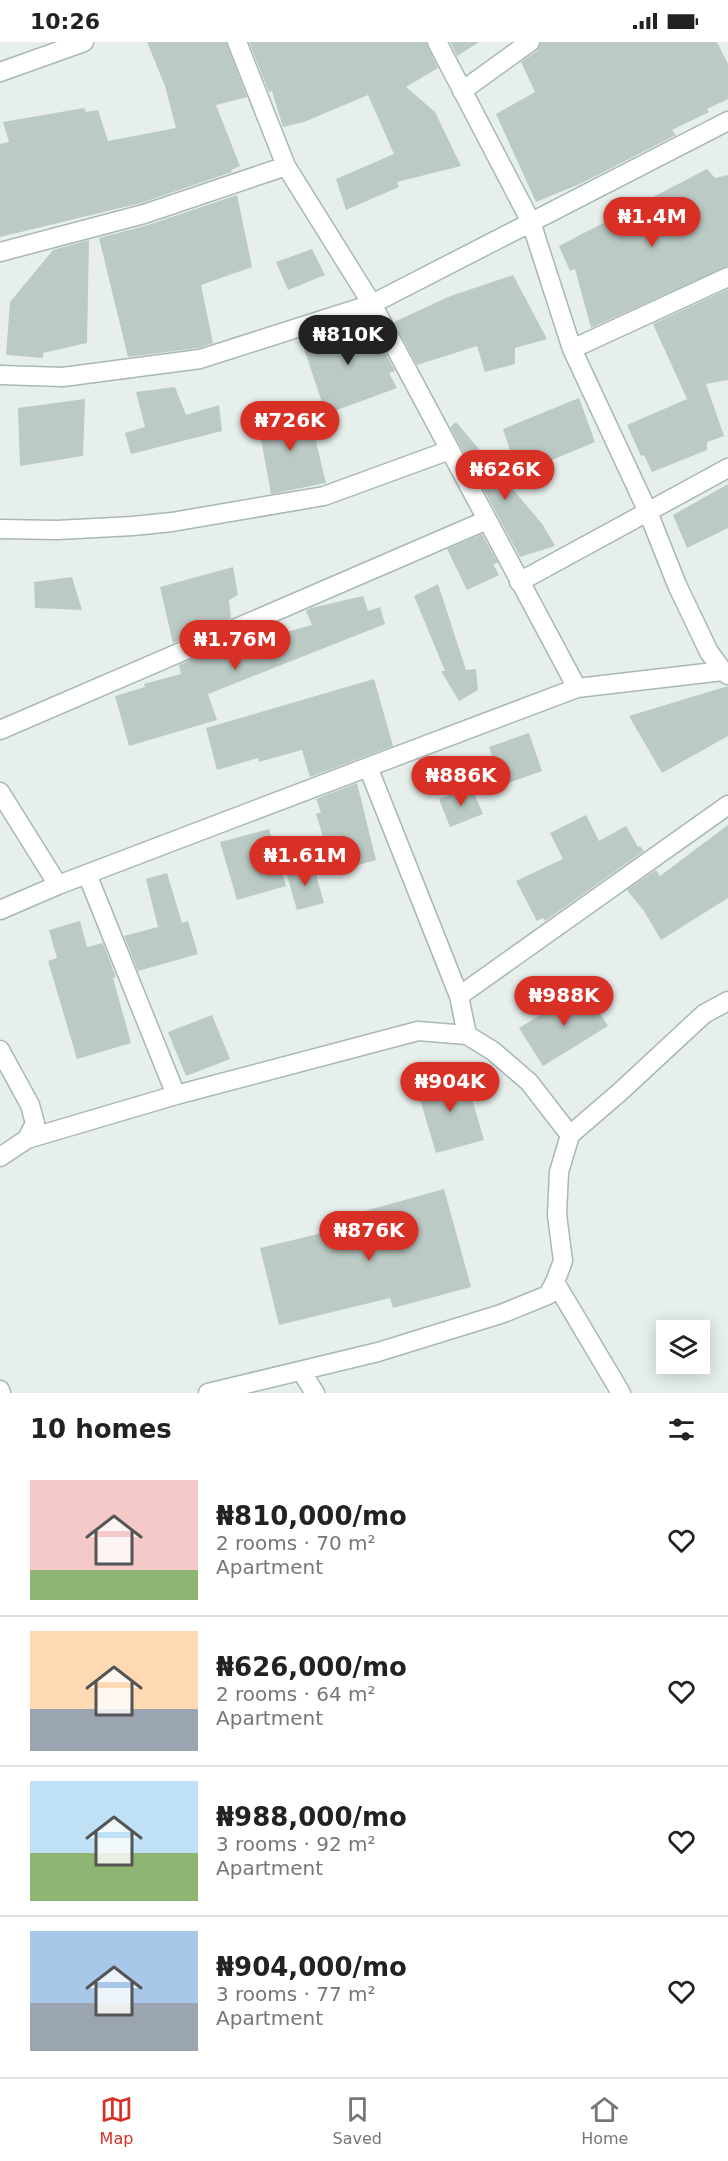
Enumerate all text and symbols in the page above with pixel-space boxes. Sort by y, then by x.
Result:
text: 10:26 [30,9,100,34]
pin: ₦1.4M [610,197,694,248]
text: ₦1.4M [617,204,687,228]
pin: ₦810K [306,315,390,366]
text: ₦810K [312,322,384,346]
pin: ₦726K [248,401,332,452]
text: ₦726K [254,408,326,432]
pin: ₦626K [463,450,547,501]
text: ₦626K [469,457,541,481]
pin: ₦1.76M [186,620,284,671]
text: ₦1.76M [193,627,277,651]
pin: ₦886K [419,756,503,807]
text: ₦886K [425,763,497,787]
pin: ₦1.61M [256,836,354,887]
text: ₦1.61M [263,843,347,867]
pin: ₦988K [522,976,606,1027]
text: ₦988K [528,983,600,1007]
pin: ₦904K [408,1062,492,1113]
text: ₦904K [414,1069,486,1093]
pin: ₦876K [327,1211,411,1262]
text: ₦876K [333,1218,405,1242]
map controls [656,1320,710,1374]
button: layers [656,1320,710,1374]
icon: filters [665,1413,698,1446]
text: 10 homes [30,1414,172,1444]
text: ₦810,000/mo [216,1501,407,1531]
icon: home [78,1504,150,1576]
icon: heart [665,1524,698,1557]
text: 2 rooms · 70 m² [216,1531,376,1555]
text: Apartment [216,1555,323,1579]
text: ₦626,000/mo [216,1652,407,1682]
icon: home [78,1655,150,1727]
icon: heart [665,1675,698,1708]
text: 2 rooms · 64 m² [216,1682,376,1706]
text: Apartment [216,1706,323,1730]
text: ₦988,000/mo [216,1802,407,1832]
icon: home [78,1805,150,1877]
icon: heart [665,1825,698,1858]
text: 3 rooms · 92 m² [216,1832,376,1856]
text: Apartment [216,1856,323,1880]
text: ₦904,000/mo [216,1952,407,1982]
icon: home [78,1955,150,2027]
icon: heart [665,1975,698,2008]
text: 3 rooms · 77 m² [216,1982,376,2006]
text: Apartment [216,2006,323,2030]
tab: Map [100,2093,133,2148]
tab: Saved [333,2093,382,2148]
tab: Home [581,2093,628,2148]

